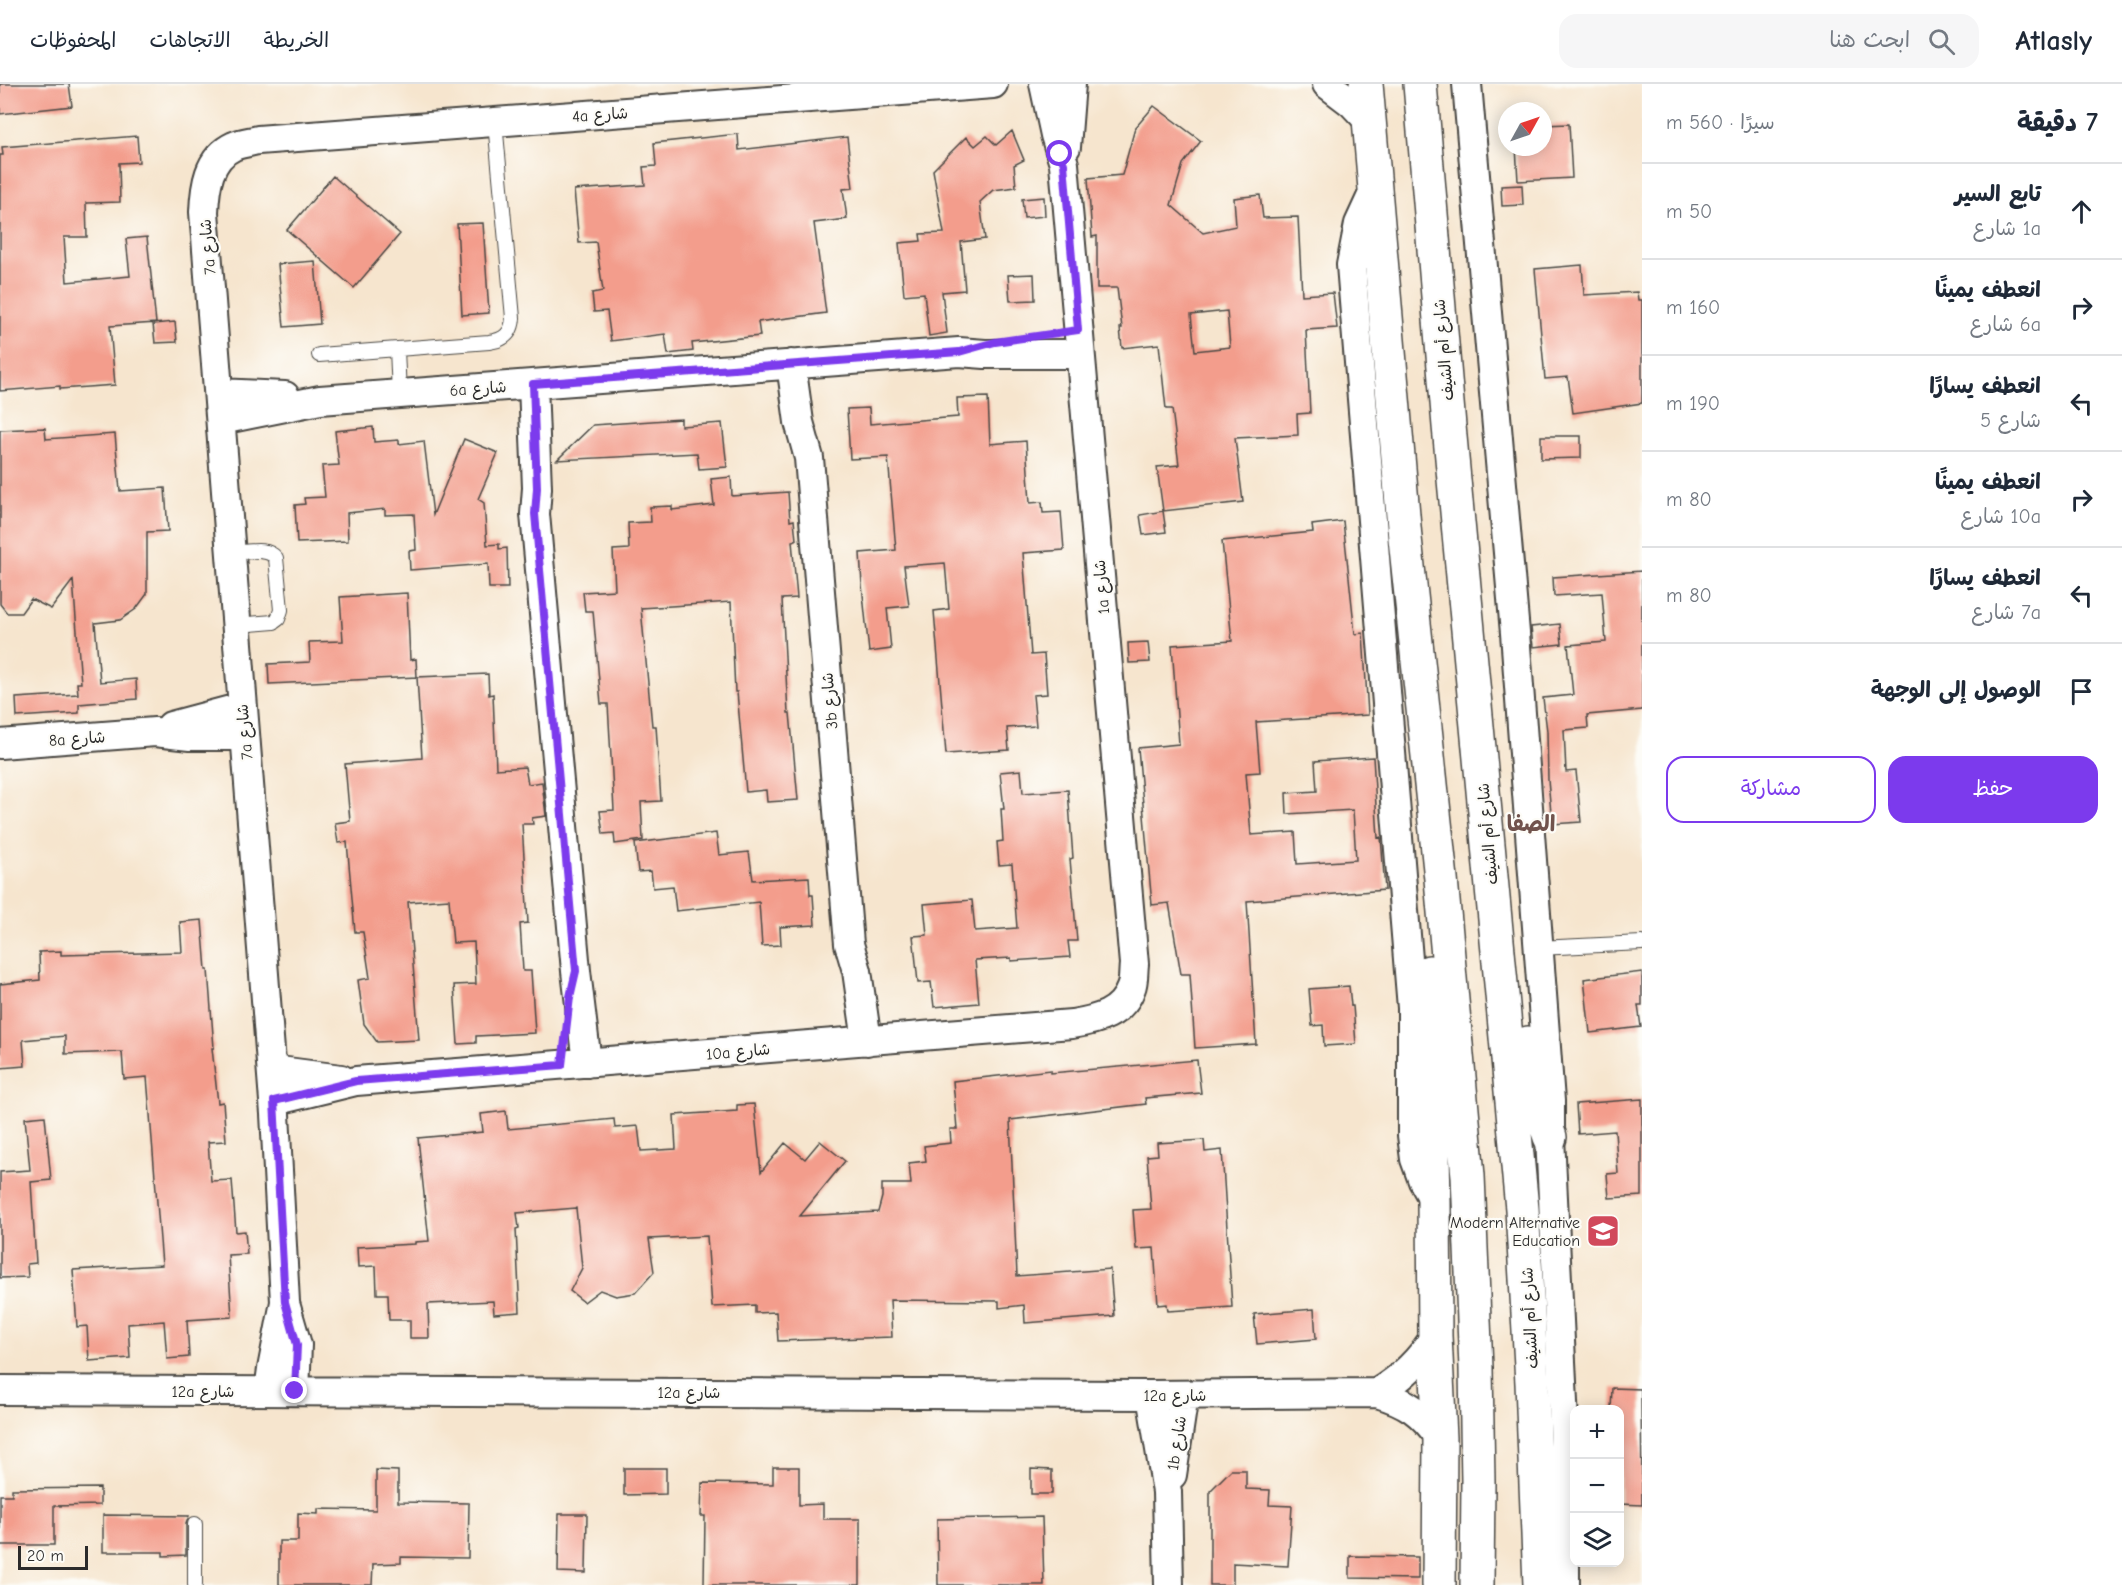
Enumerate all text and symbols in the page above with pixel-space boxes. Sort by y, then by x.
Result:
search box [1559,14,1979,68]
icon: search [1925,25,1958,58]
text: Atlasly [2015,25,2092,57]
text: ابحث هنا [1829,27,1910,53]
text: المحفوظات [30,28,116,52]
text: الاتجاهات [149,28,231,52]
text: الخريطة [264,28,329,52]
north arrow [1498,102,1552,156]
street label: 4a شارع [572,104,629,128]
text: 7 دقيقة [2017,108,2098,138]
text: سيرًا · 560 m [1666,111,1775,134]
route start [1046,140,1072,166]
text: تابع السير [1955,181,2041,207]
icon: ahead [2065,195,2098,228]
text: 50 m [1666,200,1712,223]
text: 1a شارع [1973,217,2041,240]
street label: 7a شارع [197,218,221,275]
text: انعطف يمينًا [1935,277,2041,303]
icon: right [2065,291,2098,324]
text: 160 m [1666,296,1720,319]
street label: شارع أم الشيف [1431,298,1460,401]
text: 6a شارع [1970,313,2041,336]
text: انعطف يسارًا [1929,373,2041,399]
street label: 6a شارع [449,378,507,402]
icon: left [2065,387,2098,420]
text: 190 m [1666,392,1720,415]
text: شارع 5 [1980,409,2041,432]
text: انعطف يمينًا [1935,469,2041,495]
icon: right [2065,483,2098,516]
text: 80 m [1666,488,1712,511]
text: 10a شارع [1961,505,2041,528]
street label: 1a شارع [1091,559,1115,615]
text: انعطف يسارًا [1929,565,2041,591]
icon: left [2065,579,2098,612]
text: 80 m [1666,584,1712,607]
text: 7a شارع [1971,601,2041,624]
street label: 3b شارع [819,672,843,730]
icon: arrive [2065,675,2098,708]
text: الوصول إلى الوجهة [1871,677,2041,703]
street label: 7a شارع [234,703,258,760]
street label: 8a شارع [48,728,106,752]
button: مشاركة [1666,756,1876,823]
button: حفظ [1888,756,2098,823]
street label: شارع أم الشيف [1475,782,1504,885]
district label: الصفا [1507,811,1555,837]
street label: 10a شارع [705,1040,771,1066]
school or university icon: Modern Alternative Education [1585,1213,1621,1249]
place label: Modern Alternative Education [1450,1214,1580,1250]
street label: شارع أم الشيف [1518,1266,1545,1369]
route end [281,1377,307,1403]
street label: 12a شارع [172,1383,234,1403]
street label: 12a شارع [658,1384,720,1404]
street label: 12a شارع [1144,1387,1206,1407]
map controls [1570,1405,1624,1567]
button: + [1570,1405,1624,1459]
street label: 1b شارع [1164,1415,1192,1472]
button: − [1570,1459,1624,1513]
button: layers [1570,1513,1624,1567]
scale bar [18,1543,88,1570]
text: 20 m [27,1547,64,1565]

